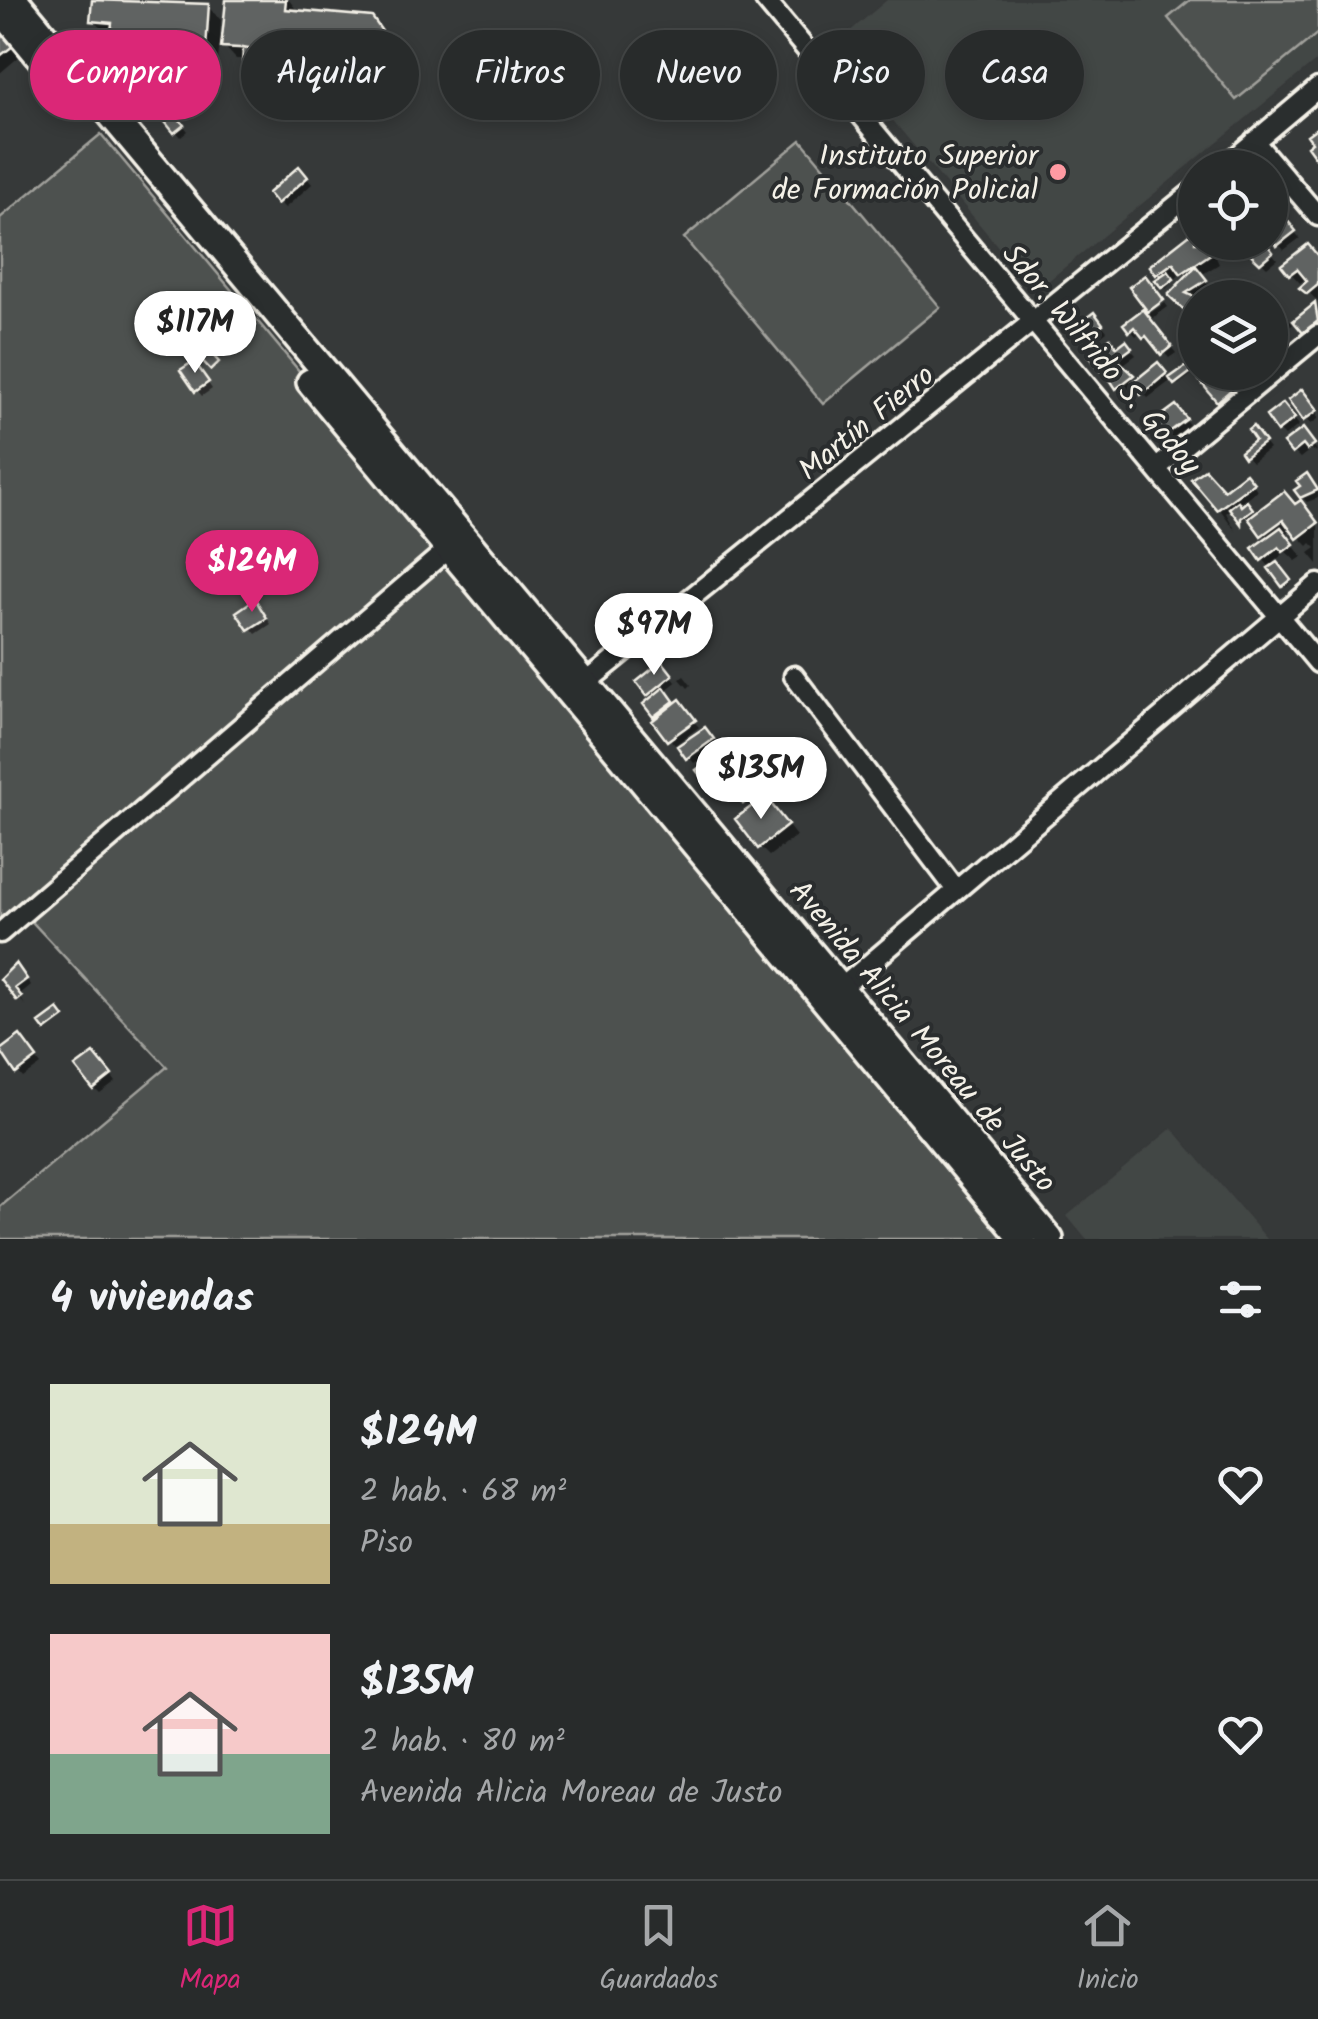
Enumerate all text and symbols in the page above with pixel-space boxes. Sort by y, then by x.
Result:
chip: Comprar [30,30,221,120]
chip: Alquilar [241,30,419,120]
chip: Filtros [439,30,600,120]
chip: Nuevo [620,30,777,120]
chip: Piso [797,30,925,120]
chip: Casa [945,30,1084,120]
place label: Instituto Superior de Formación Policial [772,133,1040,215]
map controls [1178,150,1288,390]
button: locate [1178,150,1288,260]
marker: Instituto Superior de Formación Policial [1047,161,1069,183]
street label: Sdor. Wilfrido S. Godoy [989,234,1213,488]
button: layers [1178,280,1288,390]
pin: $117M [125,291,265,376]
text: $117M [156,298,234,349]
street label: Martín Fierro [788,353,946,494]
pin: $124M [182,530,322,615]
text: $124M [208,537,296,588]
pin: $97M [595,593,713,678]
text: $97M [617,600,691,651]
pin: $135M [691,737,831,822]
text: $135M [718,744,804,795]
street label: Avenida Alicia Moreau de Justo [776,870,1067,1204]
text: 4 viviendas [50,1266,254,1333]
icon: filters [1213,1272,1268,1327]
text: $124M [360,1400,477,1467]
icon: home [130,1424,250,1544]
icon: heart [1213,1457,1268,1512]
text: 2 hab. · 68 m² [360,1467,566,1518]
text: Piso [360,1518,413,1569]
text: $135M [360,1650,474,1717]
icon: home [130,1674,250,1794]
icon: heart [1213,1707,1268,1762]
text: 2 hab. · 80 m² [360,1717,565,1768]
text: Avenida Alicia Moreau de Justo [360,1768,783,1819]
tab: Mapa [179,1898,241,2003]
tab: Guardados [600,1898,718,2003]
tab: Inicio [1077,1898,1139,2003]

